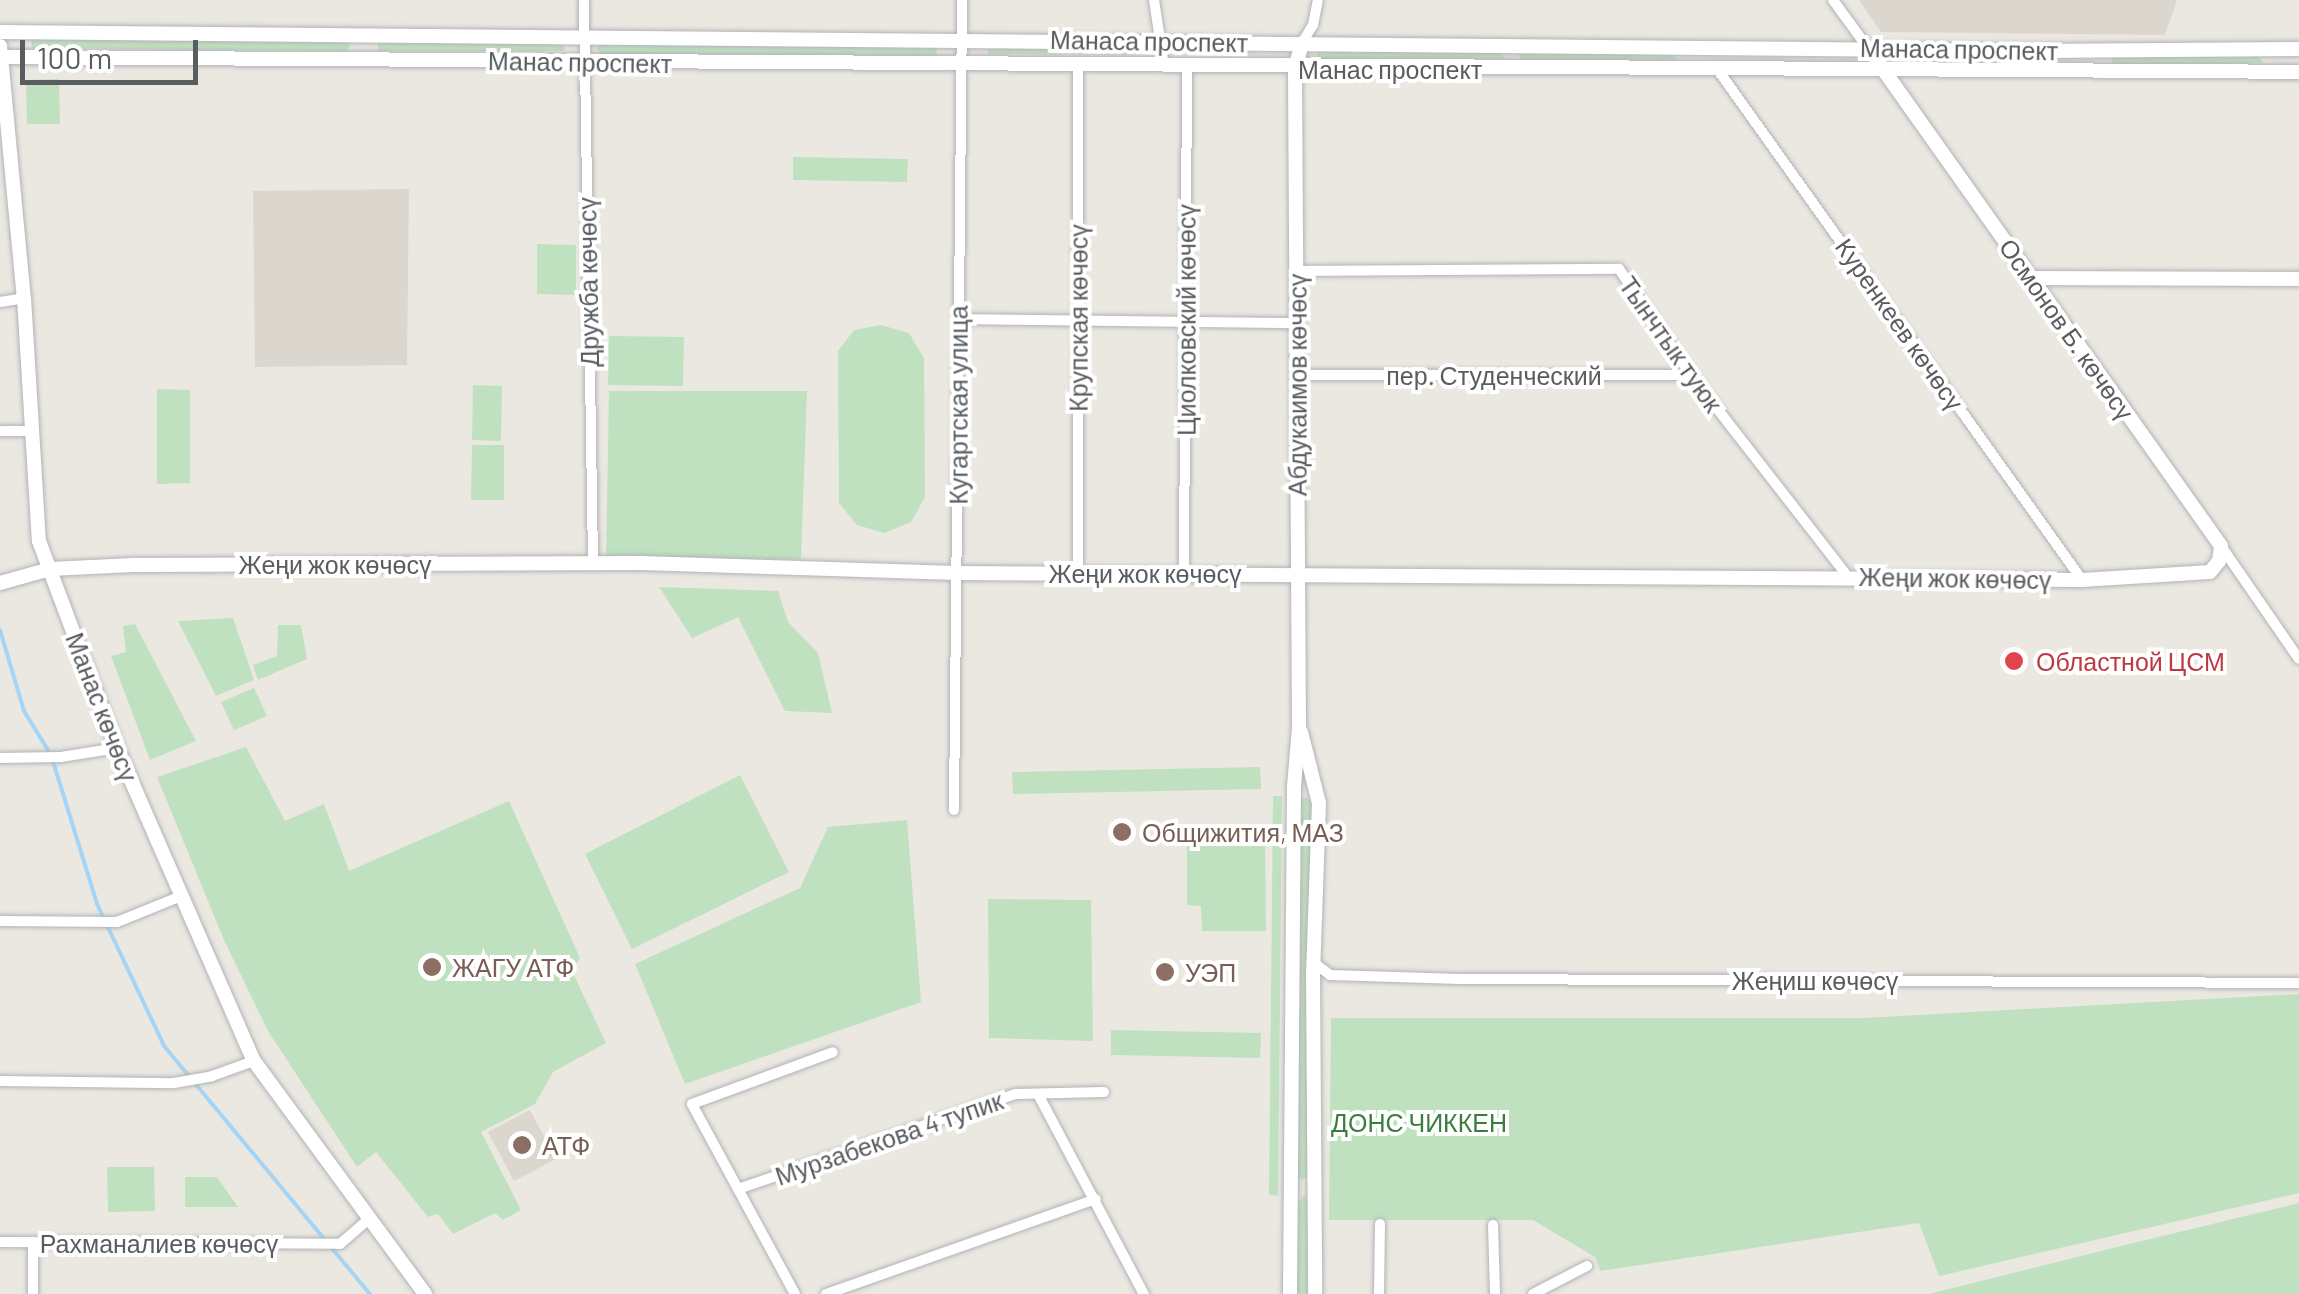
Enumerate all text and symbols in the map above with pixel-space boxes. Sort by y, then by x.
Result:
scale bar [25,20,202,82]
street label: Манаса проспект [1050,24,1248,58]
street label: Манаса проспект [1860,32,2058,66]
text: 100 m [37,39,112,75]
street label: Манас проспект [488,45,672,79]
street label: Манас проспект [1298,54,1482,84]
street label: Дружба көчөсү [572,197,604,367]
street label: Циолковский көчөсү [1171,204,1201,436]
street label: Крупская көчөсү [1063,224,1093,412]
street label: Куренкеев көчөсү [1830,232,1970,416]
street label: Осмонов Б. көчөсү [1993,233,2141,425]
street label: Тынчтык туюк [1613,271,1729,417]
street label: Абдукаимов көчөсү [1282,274,1312,496]
street label: Кугартская улица [943,305,973,505]
street label: пер. Студенческий [1386,360,1602,390]
street label: Жеңи жок көчөсү [239,549,431,579]
street label: Жеңи жок көчөсү [1049,558,1241,588]
street label: Жеңи жок көчөсү [1858,561,2052,595]
street label: Манас көчөсү [60,628,144,786]
place label: Областной ЦСМ [2036,646,2225,676]
marker: Областной ЦСМ [2001,648,2027,674]
place label: Общижития, МАЗ [1142,817,1344,847]
marker: Общижития, МАЗ [1111,821,1133,843]
place label: ЖАГУ АТФ [452,952,574,982]
marker: ЖАГУ АТФ [421,956,443,978]
place label: УЭП [1185,957,1236,987]
marker: УЭП [1154,961,1176,983]
street label: Жеңиш көчөсү [1732,965,1898,995]
street label: Мурзабекова 4 тупик [771,1085,1007,1191]
park label: ДОНС ЧИККЕН [1331,1107,1507,1137]
place label: АТФ [542,1130,590,1160]
marker: АТФ [511,1134,533,1156]
street label: Рахманалиев көчөсү [40,1228,278,1258]

